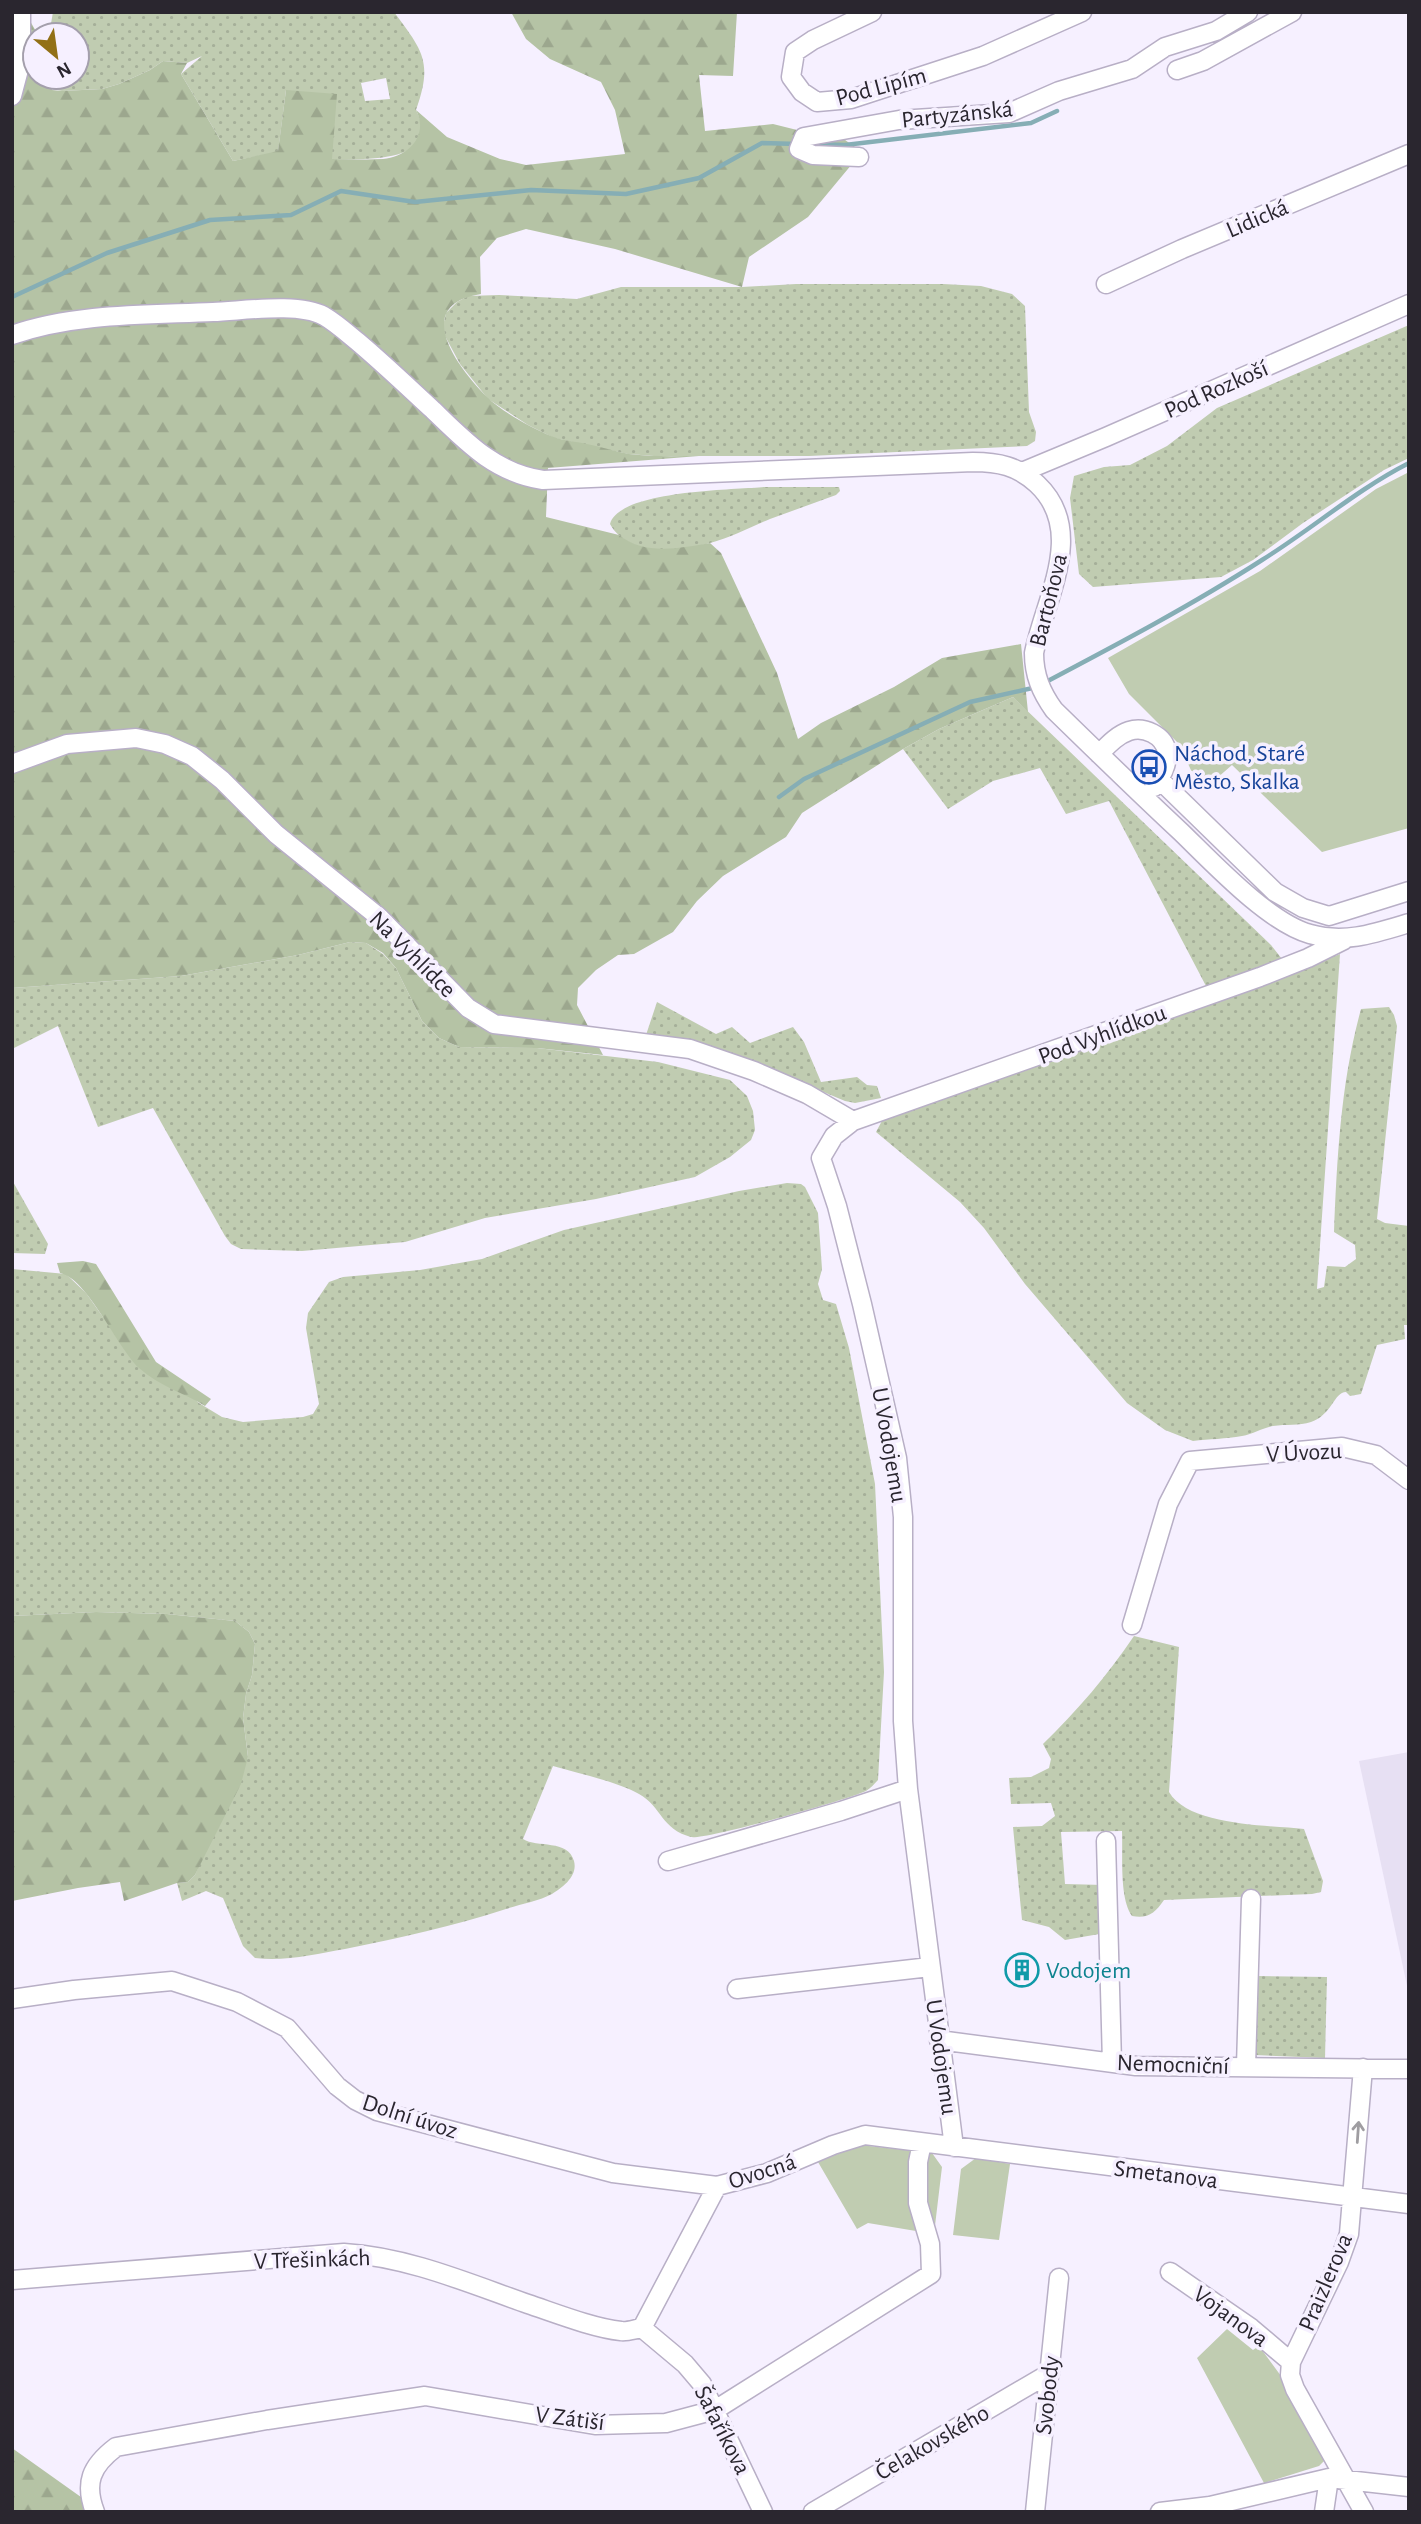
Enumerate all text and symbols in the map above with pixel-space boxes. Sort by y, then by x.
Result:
north arrow [21,21,91,91]
text: N [53,58,74,81]
street label: Pod Lipím [833,63,929,111]
street label: Partyzánská [900,97,1014,133]
street label: Lidická [1223,195,1292,243]
street label: Pod Rozkoší [1161,356,1272,423]
street label: Bartoňova [1026,551,1072,649]
place label: Náchod, Staré Město, Skalka [1174,742,1305,794]
bus stop icon: Náchod, Staré Město, Skalka [1130,748,1168,786]
street label: Na Vyhlídce [365,907,460,1002]
street label: Pod Vyhlídkou [1035,1001,1169,1069]
street label: U Vodojemu [867,1386,911,1505]
street label: V Úvozu [1265,1437,1343,1467]
building icon: Vodojem [1003,1951,1041,1989]
place label: Vodojem [1046,1959,1131,1983]
street label: U Vodojemu [921,1998,961,2116]
street label: Nemocniční [1116,2051,1230,2079]
street label: Dolní úvoz [359,2090,460,2144]
one-way arrow [1352,2122,1365,2144]
street label: Ovocná [726,2150,799,2194]
street label: Smetanova [1113,2157,1219,2193]
street label: Praizlerova [1295,2230,1357,2335]
street label: V Třešinkách [253,2246,371,2274]
street label: Vojanova [1189,2282,1272,2352]
street label: Svobody [1032,2354,1064,2436]
street label: Šafaříkova [690,2382,755,2479]
street label: Čelakovského [871,2400,993,2485]
street label: V Zátiší [534,2403,606,2435]

